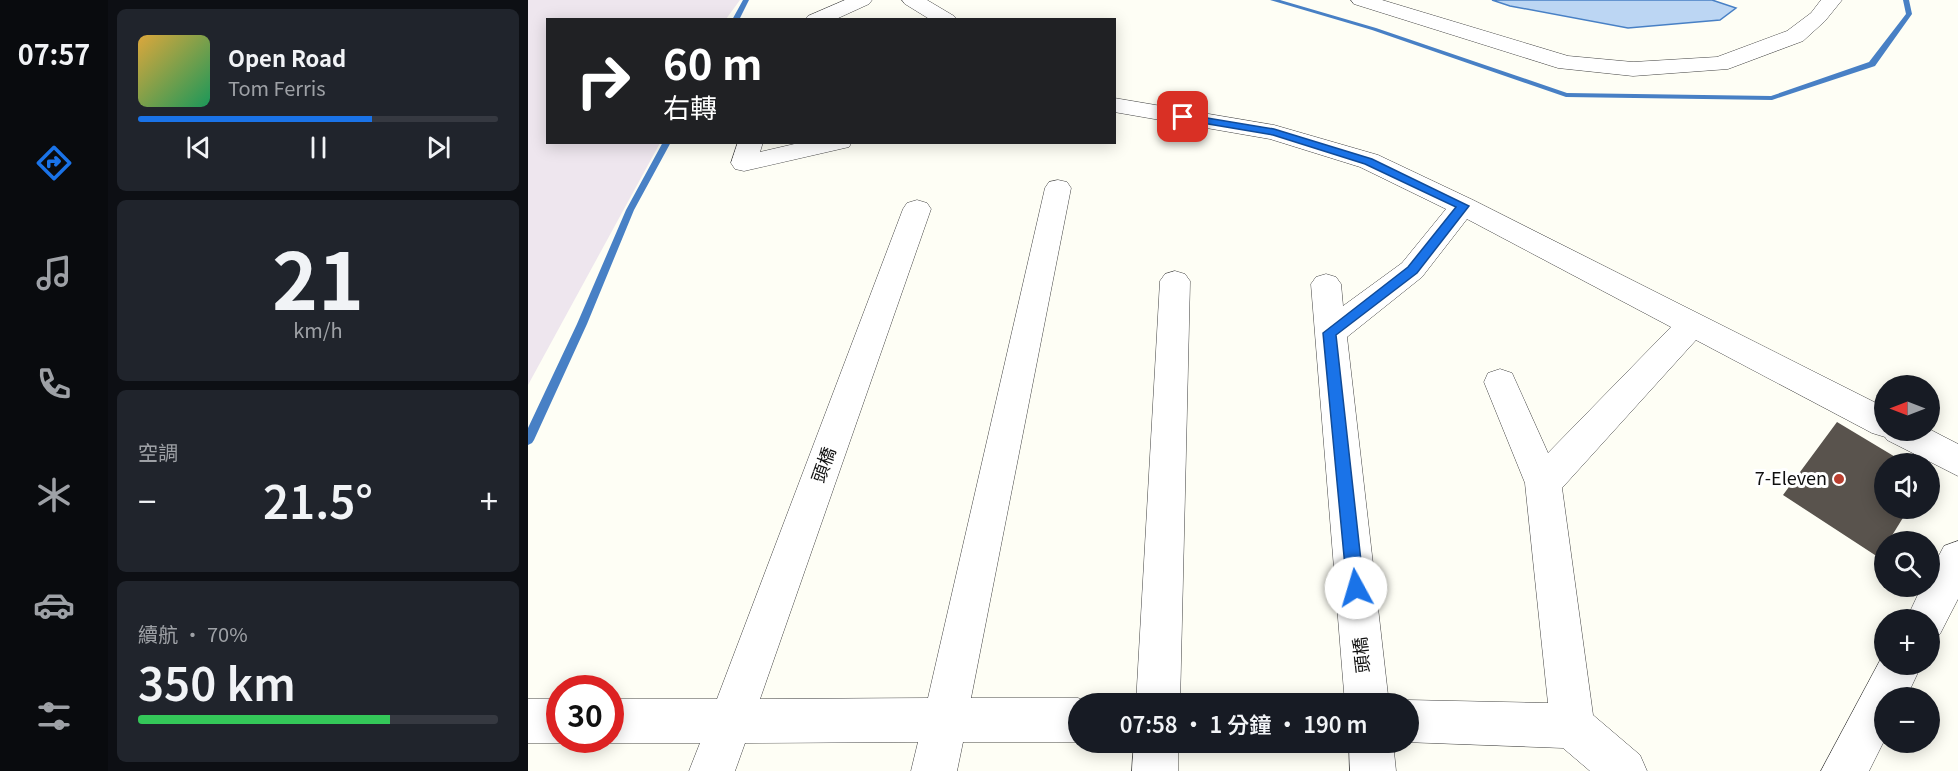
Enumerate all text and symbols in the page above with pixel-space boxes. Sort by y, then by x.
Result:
text: 60 m [663,31,763,92]
text: 07:57 [18,34,90,73]
text: Open Road [228,41,346,73]
icon: right [564,42,642,120]
text: Tom Ferris [228,73,326,102]
text: 右轉 [663,87,717,126]
pin [1157,91,1208,142]
icon: arrive [1166,100,1199,133]
icon: previous [182,131,215,164]
icon: pause [302,131,335,164]
icon: next [422,131,455,164]
icon: directions [33,142,75,184]
text: 21 [272,220,364,332]
icon: music [33,252,75,294]
text: km/h [293,315,343,344]
icon: phone [33,363,75,405]
north arrow [1874,375,1940,441]
map controls [1874,375,1940,753]
text: 空調 [138,437,178,466]
street label: 頭橋 [804,443,840,486]
button: sound [1874,453,1940,519]
place label: 7-Eleven [1755,464,1827,490]
text: 21.5° [263,467,373,532]
marker: 7-Eleven [1832,472,1846,486]
icon: climate [33,474,75,516]
text: − [138,476,156,524]
text: + [480,476,498,524]
button: search [1874,531,1940,597]
position arrow [1324,556,1388,620]
icon: car [33,584,75,626]
button: + [1874,609,1940,675]
text: 續航 · 70% [138,619,248,648]
street label: 頭橋 [1345,636,1375,674]
text: 350 km [138,649,296,714]
speed limit sign: 30 [546,675,624,753]
button: − [1874,687,1940,753]
icon: filters [33,695,75,737]
text: 07:58 · 1 分鐘 · 190 m [1120,707,1367,739]

